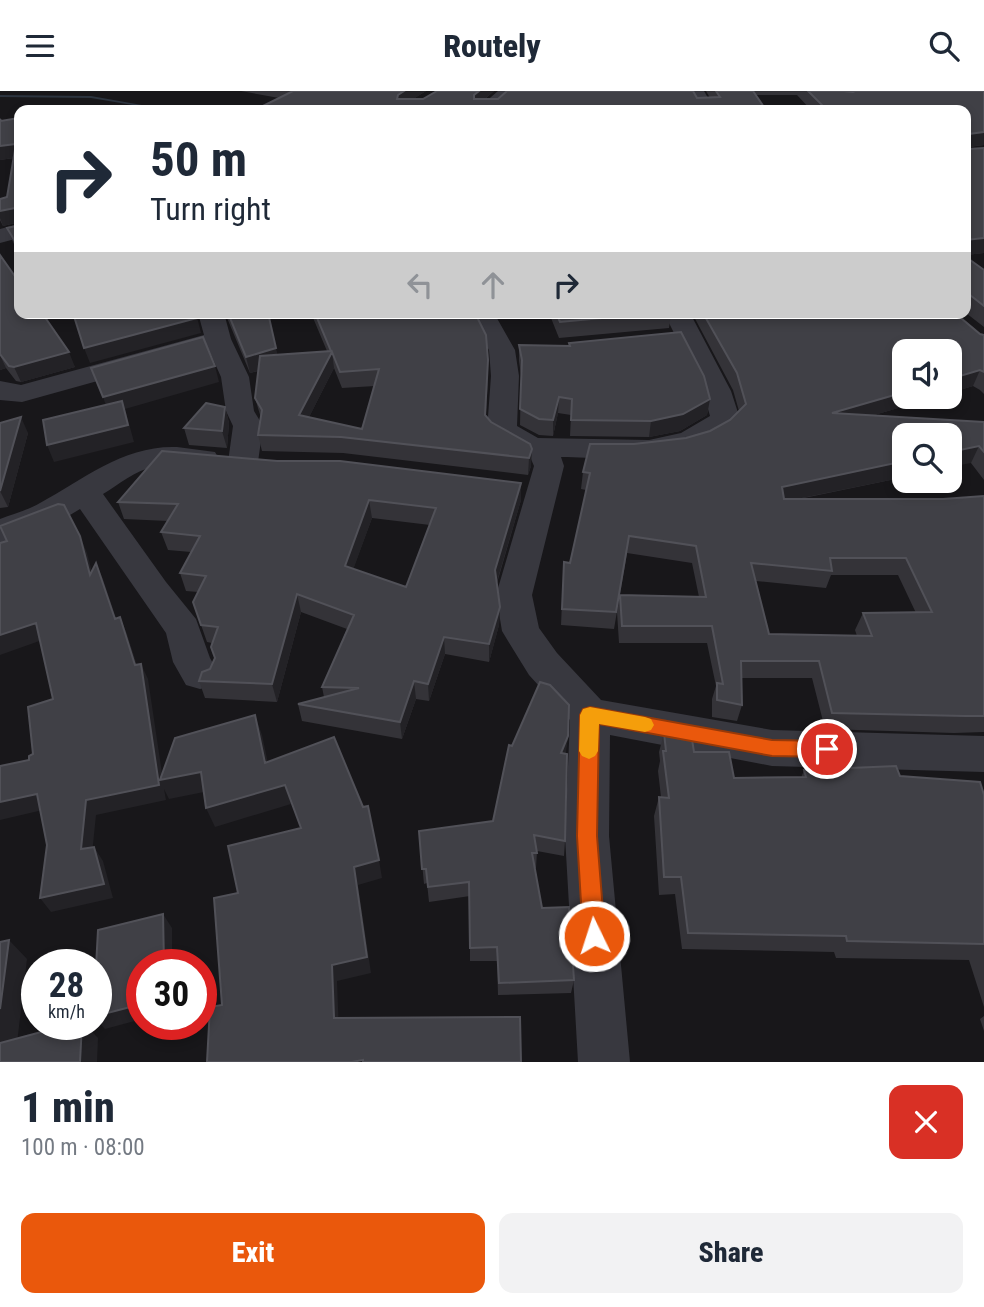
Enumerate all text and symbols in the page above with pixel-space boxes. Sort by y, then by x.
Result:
icon: menu [21,27,59,65]
text: Routely [443,27,541,65]
icon: search [925,27,963,65]
text: 50 m [150,131,247,188]
icon: right [35,133,126,224]
text: Turn right [150,190,271,228]
icon: left [401,266,439,304]
icon: ahead [474,266,512,304]
icon: right [547,266,585,304]
map controls [892,339,962,493]
button: sound [892,339,962,409]
button: search [892,423,962,493]
pin [797,719,857,779]
icon: arrive [808,730,846,768]
position arrow [557,899,631,973]
speed limit sign: 30 [126,949,217,1040]
text: 28 [49,965,84,1006]
text: km/h [48,1001,85,1022]
text: 1 min [21,1083,115,1132]
button: close [889,1085,963,1159]
text: 100 m · 08:00 [21,1134,145,1161]
button: Exit [21,1213,485,1293]
button: Share [499,1213,963,1293]

